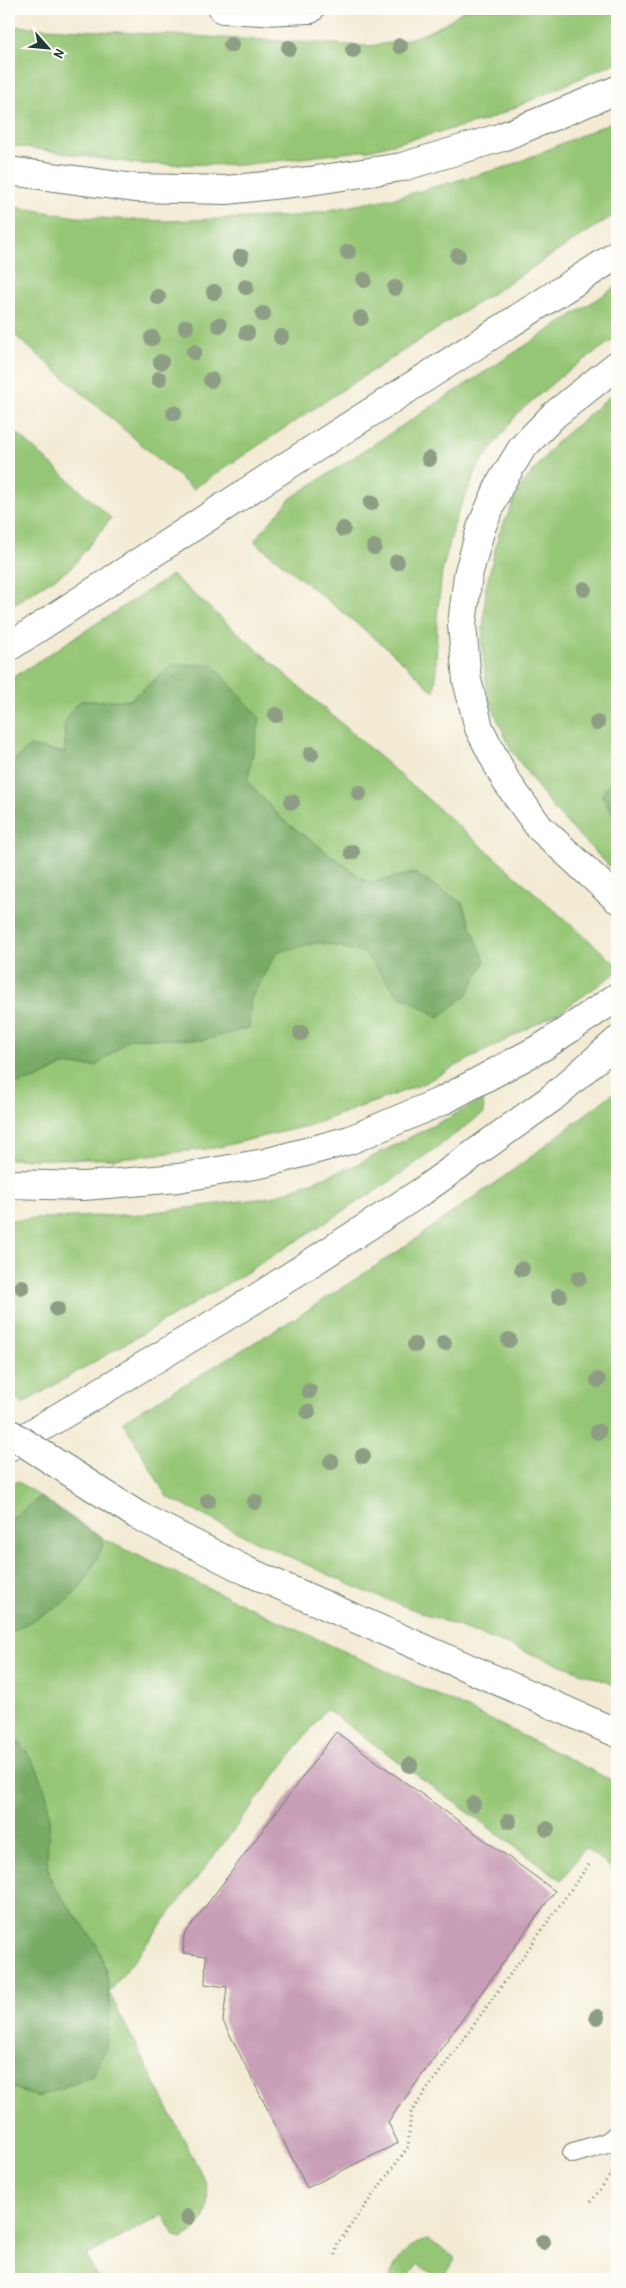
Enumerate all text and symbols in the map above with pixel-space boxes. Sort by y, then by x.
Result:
north arrow [22,22,72,72]
text: N [50,46,70,62]

